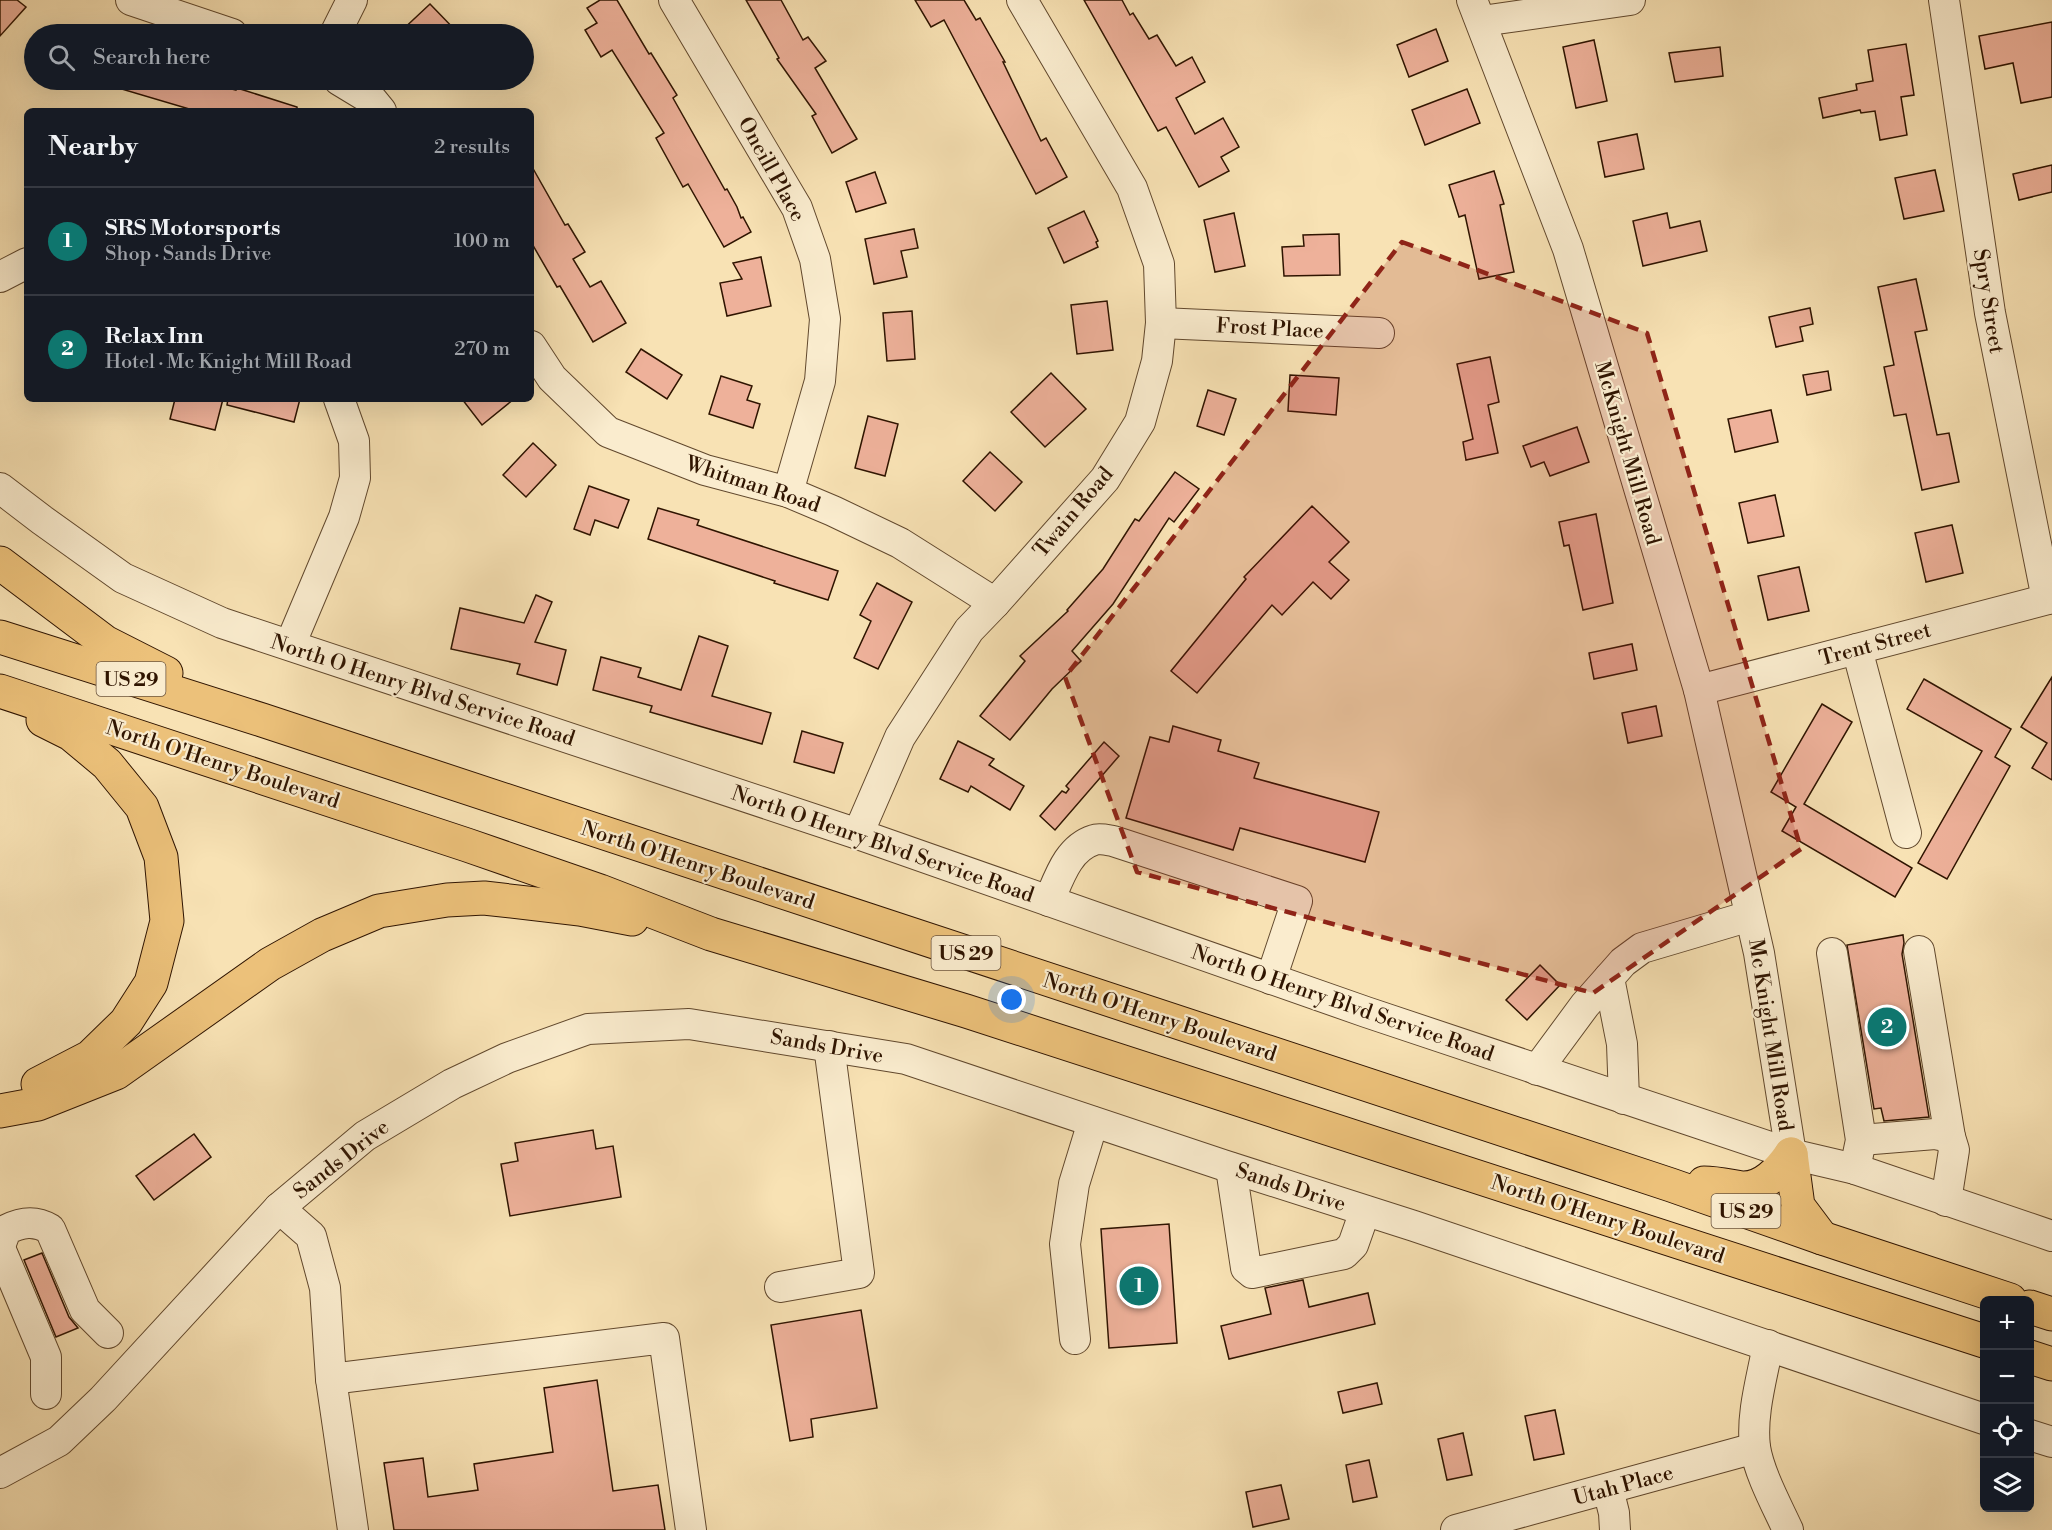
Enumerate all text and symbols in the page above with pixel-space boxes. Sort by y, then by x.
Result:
search box [24,24,534,90]
icon: search [45,41,78,74]
text: Search here [93,44,210,71]
street label: Oneill Place [732,113,811,226]
text: Nearby [48,131,138,163]
text: 2 results [434,135,510,160]
text: SRS Motorsports [105,215,280,242]
text: 1 [63,229,72,254]
text: 100 m [454,229,510,254]
text: Shop · Sands Drive [105,242,271,267]
street label: Spry Street [1967,247,2009,356]
street label: Frost Place [1215,313,1324,345]
text: Relax Inn [105,323,204,350]
text: 2 [61,337,74,362]
text: 270 m [454,337,510,362]
text: Hotel · Mc Knight Mill Road [105,350,352,375]
street label: McKnight Mill Road [1588,358,1666,548]
street label: Whitman Road [681,451,823,519]
street label: Twain Road [1028,462,1119,563]
street label: Trent Street [1816,617,1935,672]
street label: North O Henry Blvd Service Road [267,629,578,752]
road number: US 29 [96,662,166,696]
street label: North O'Henry Boulevard [103,715,343,815]
street label: North O Henry Blvd Service Road [728,781,1037,909]
street label: North O'Henry Boulevard [578,816,818,916]
road number: US 29 [932,936,1000,970]
street label: Mc Knight Mill Road [1742,937,1798,1133]
street label: North O Henry Blvd Service Road [1188,940,1497,1068]
street label: North O'Henry Boulevard [1040,968,1280,1068]
your location [997,985,1026,1014]
pin: 2 [1868,1004,1906,1050]
street label: Sands Drive [768,1024,885,1070]
street label: Sands Drive [289,1114,395,1205]
street label: Sands Drive [1232,1158,1349,1218]
street label: North O'Henry Boulevard [1488,1170,1728,1270]
road number: US 29 [1712,1194,1780,1228]
pin: 1 [1120,1264,1158,1308]
map controls [1980,1296,2034,1512]
button: + [1980,1296,2034,1350]
button: − [1980,1350,2034,1404]
button: locate [1980,1404,2034,1458]
button: layers [1980,1458,2034,1512]
street label: Utah Place [1570,1460,1676,1512]

